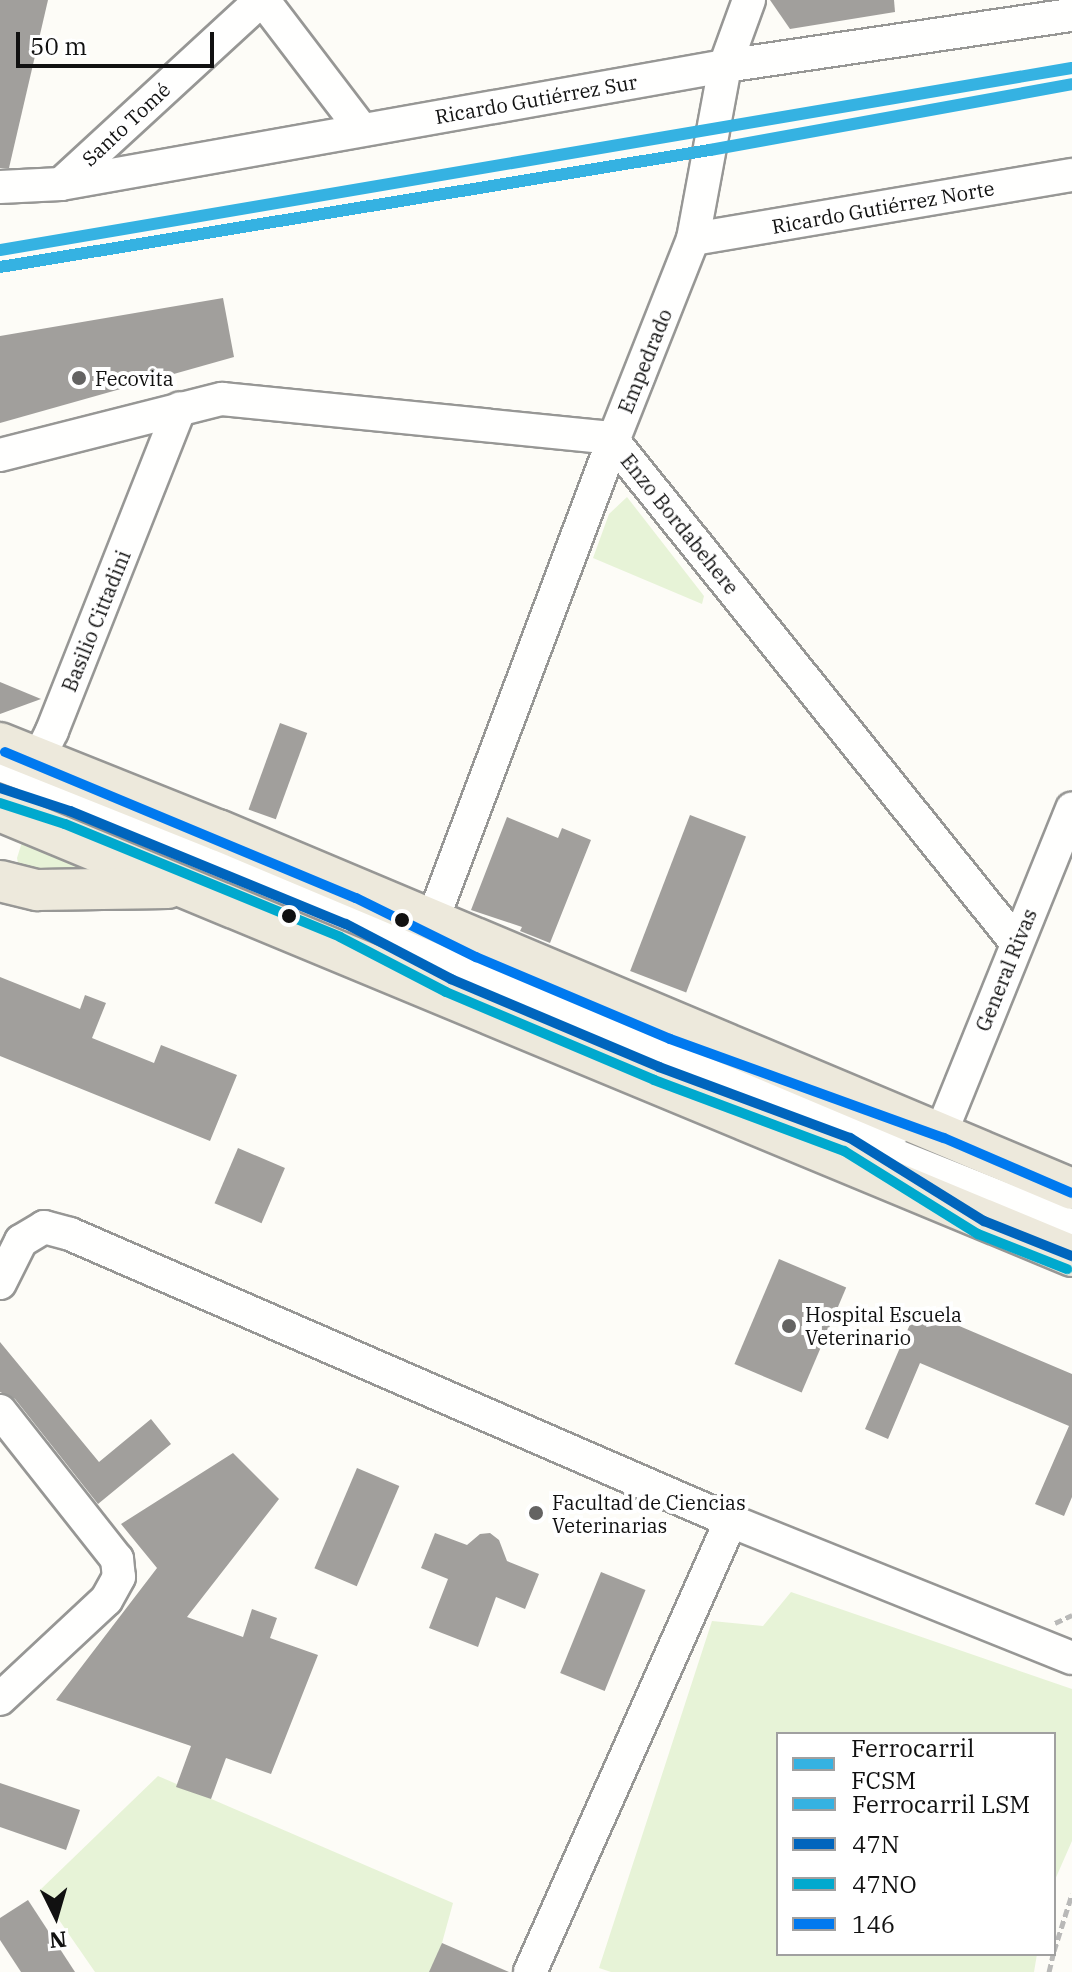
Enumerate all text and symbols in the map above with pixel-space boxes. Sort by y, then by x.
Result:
scale bar [20,16,218,66]
text: 50 m [30,30,87,62]
street label: Ricardo Gutiérrez Sur [433,69,639,129]
street label: Santo Tomé [77,77,175,171]
street label: Ricardo Gutiérrez Norte [770,176,996,238]
street label: Empedrado [613,305,677,417]
place label: Fecovita [95,366,174,390]
marker: Fecovita [70,369,88,387]
street label: Enzo Bordabehere [616,449,744,599]
street label: Basilio Cittadini [57,547,135,695]
street label: General Rivas [971,905,1041,1035]
unlabelled marker [281,908,297,924]
unlabelled marker [394,912,410,928]
place label: Hospital Escuela Veterinario [805,1302,962,1349]
marker: Hospital Escuela Veterinario [780,1317,798,1335]
place label: Facultad de Ciencias Veterinarias [552,1490,746,1537]
marker: Facultad de Ciencias Veterinarias [527,1504,545,1522]
legend [776,1732,1056,1956]
text: Ferrocarril FCSM [851,1732,974,1796]
text: Ferrocarril LSM [852,1788,1030,1820]
text: 47N [852,1828,899,1860]
text: 47NO [852,1868,917,1900]
north arrow [16,1876,96,1956]
text: 146 [852,1908,895,1940]
text: N [48,1925,68,1956]

